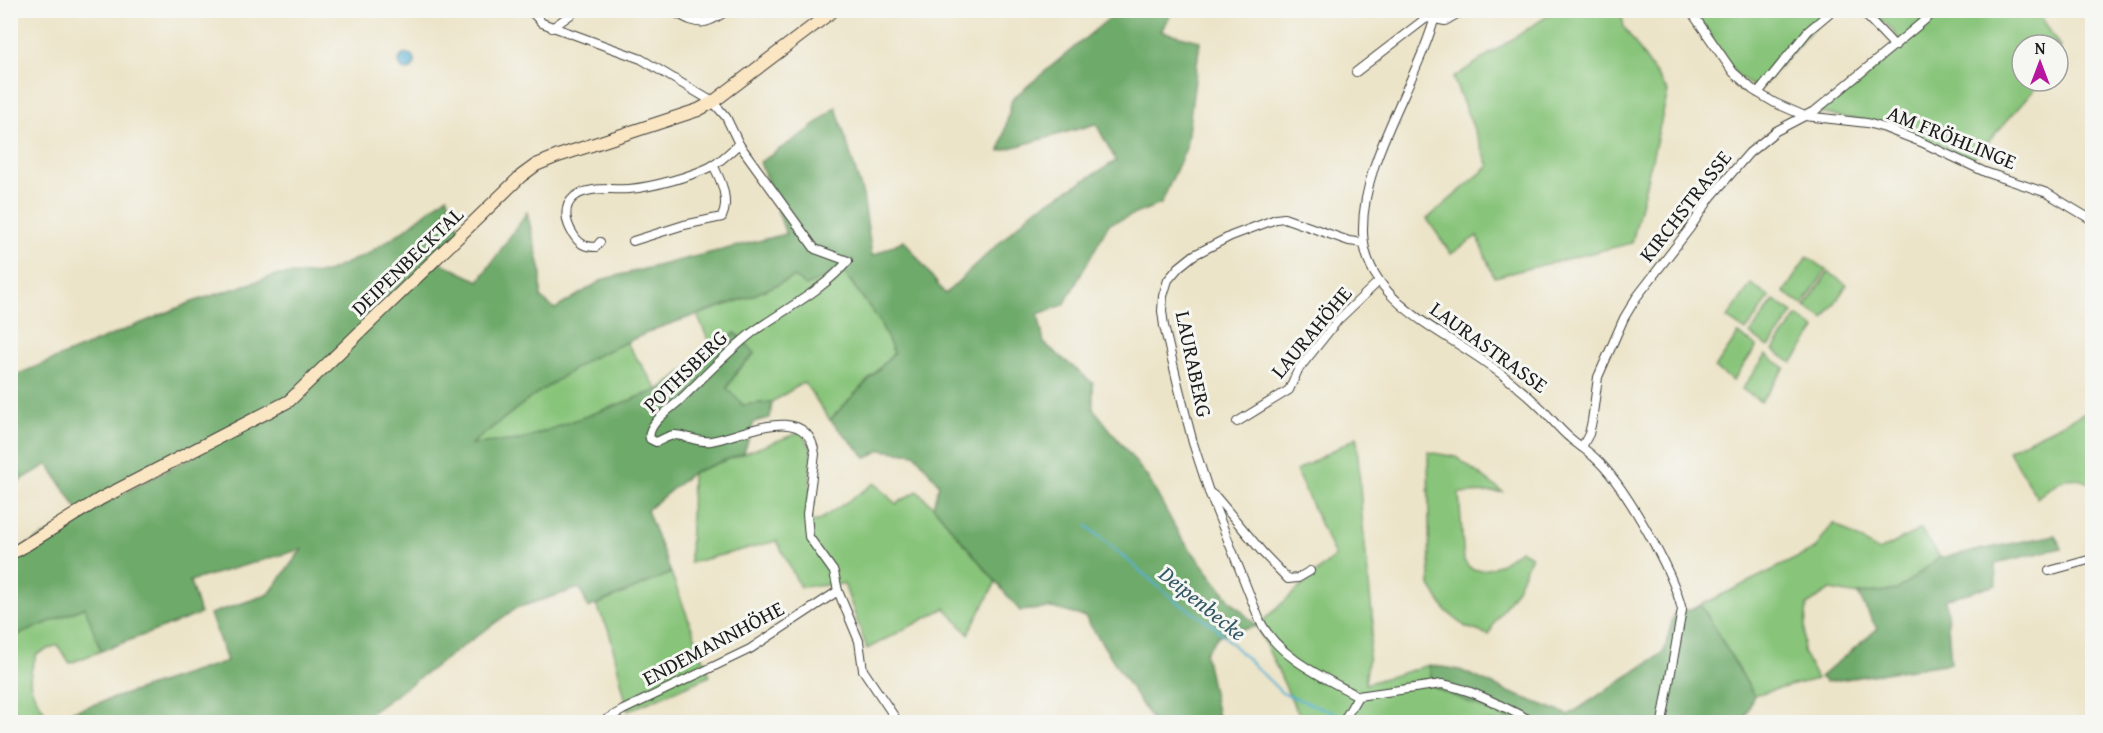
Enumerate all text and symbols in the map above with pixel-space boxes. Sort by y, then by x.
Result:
north arrow [2010,33,2070,93]
text: N [2035,36,2046,60]
street label: AM FRÖHLINGE [1883,97,2022,177]
street label: KIRCHSTRASSE [1631,143,1739,268]
street label: DEIPENBECKTAL [344,199,470,323]
street label: LAURAHÖHE [1263,279,1359,385]
street label: LAURASTRASSE [1424,294,1555,401]
street label: LAURABERG [1168,308,1220,420]
street label: POTHSBERG [636,323,734,419]
water label: Deipenbecke [1152,557,1254,648]
street label: ENDEMANNHÖHE [637,592,790,693]

